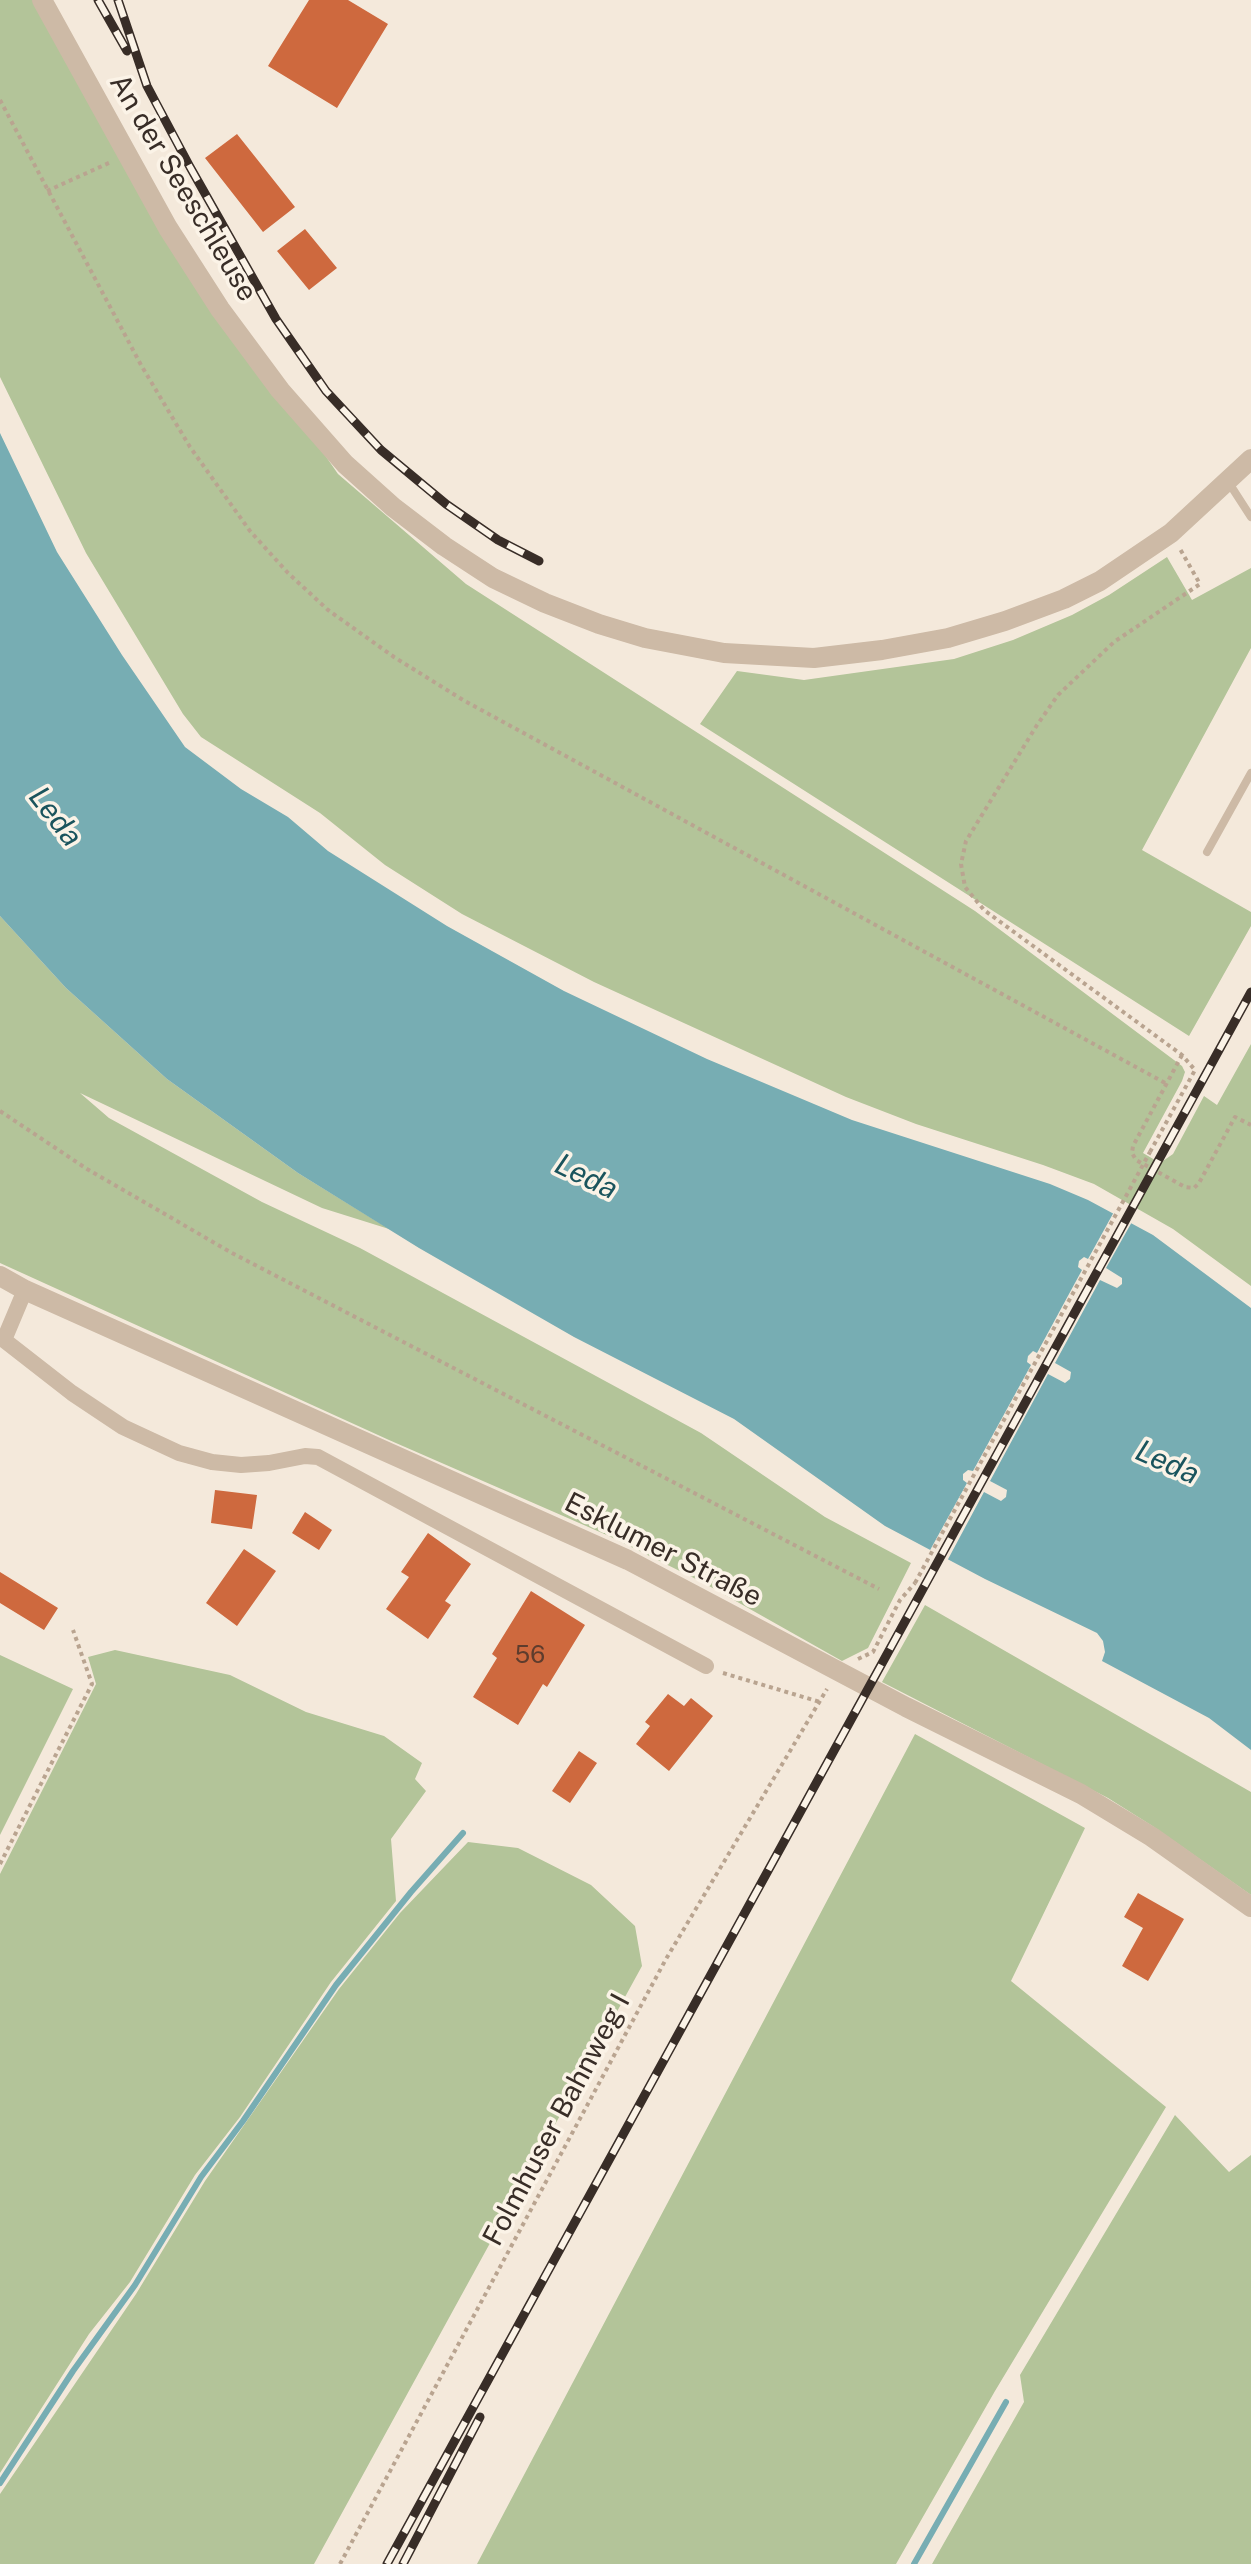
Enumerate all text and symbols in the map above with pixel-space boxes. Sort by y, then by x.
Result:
street label: An der Seeschleuse [102,68,264,308]
water label: Leda [21,780,89,854]
water label: Leda [549,1146,623,1208]
water label: Leda [1130,1433,1204,1493]
street label: Esklumer Straße [559,1486,767,1614]
house number: 56 [515,1642,545,1670]
street label: Folmhuser Bahnweg I [476,1988,638,2252]

